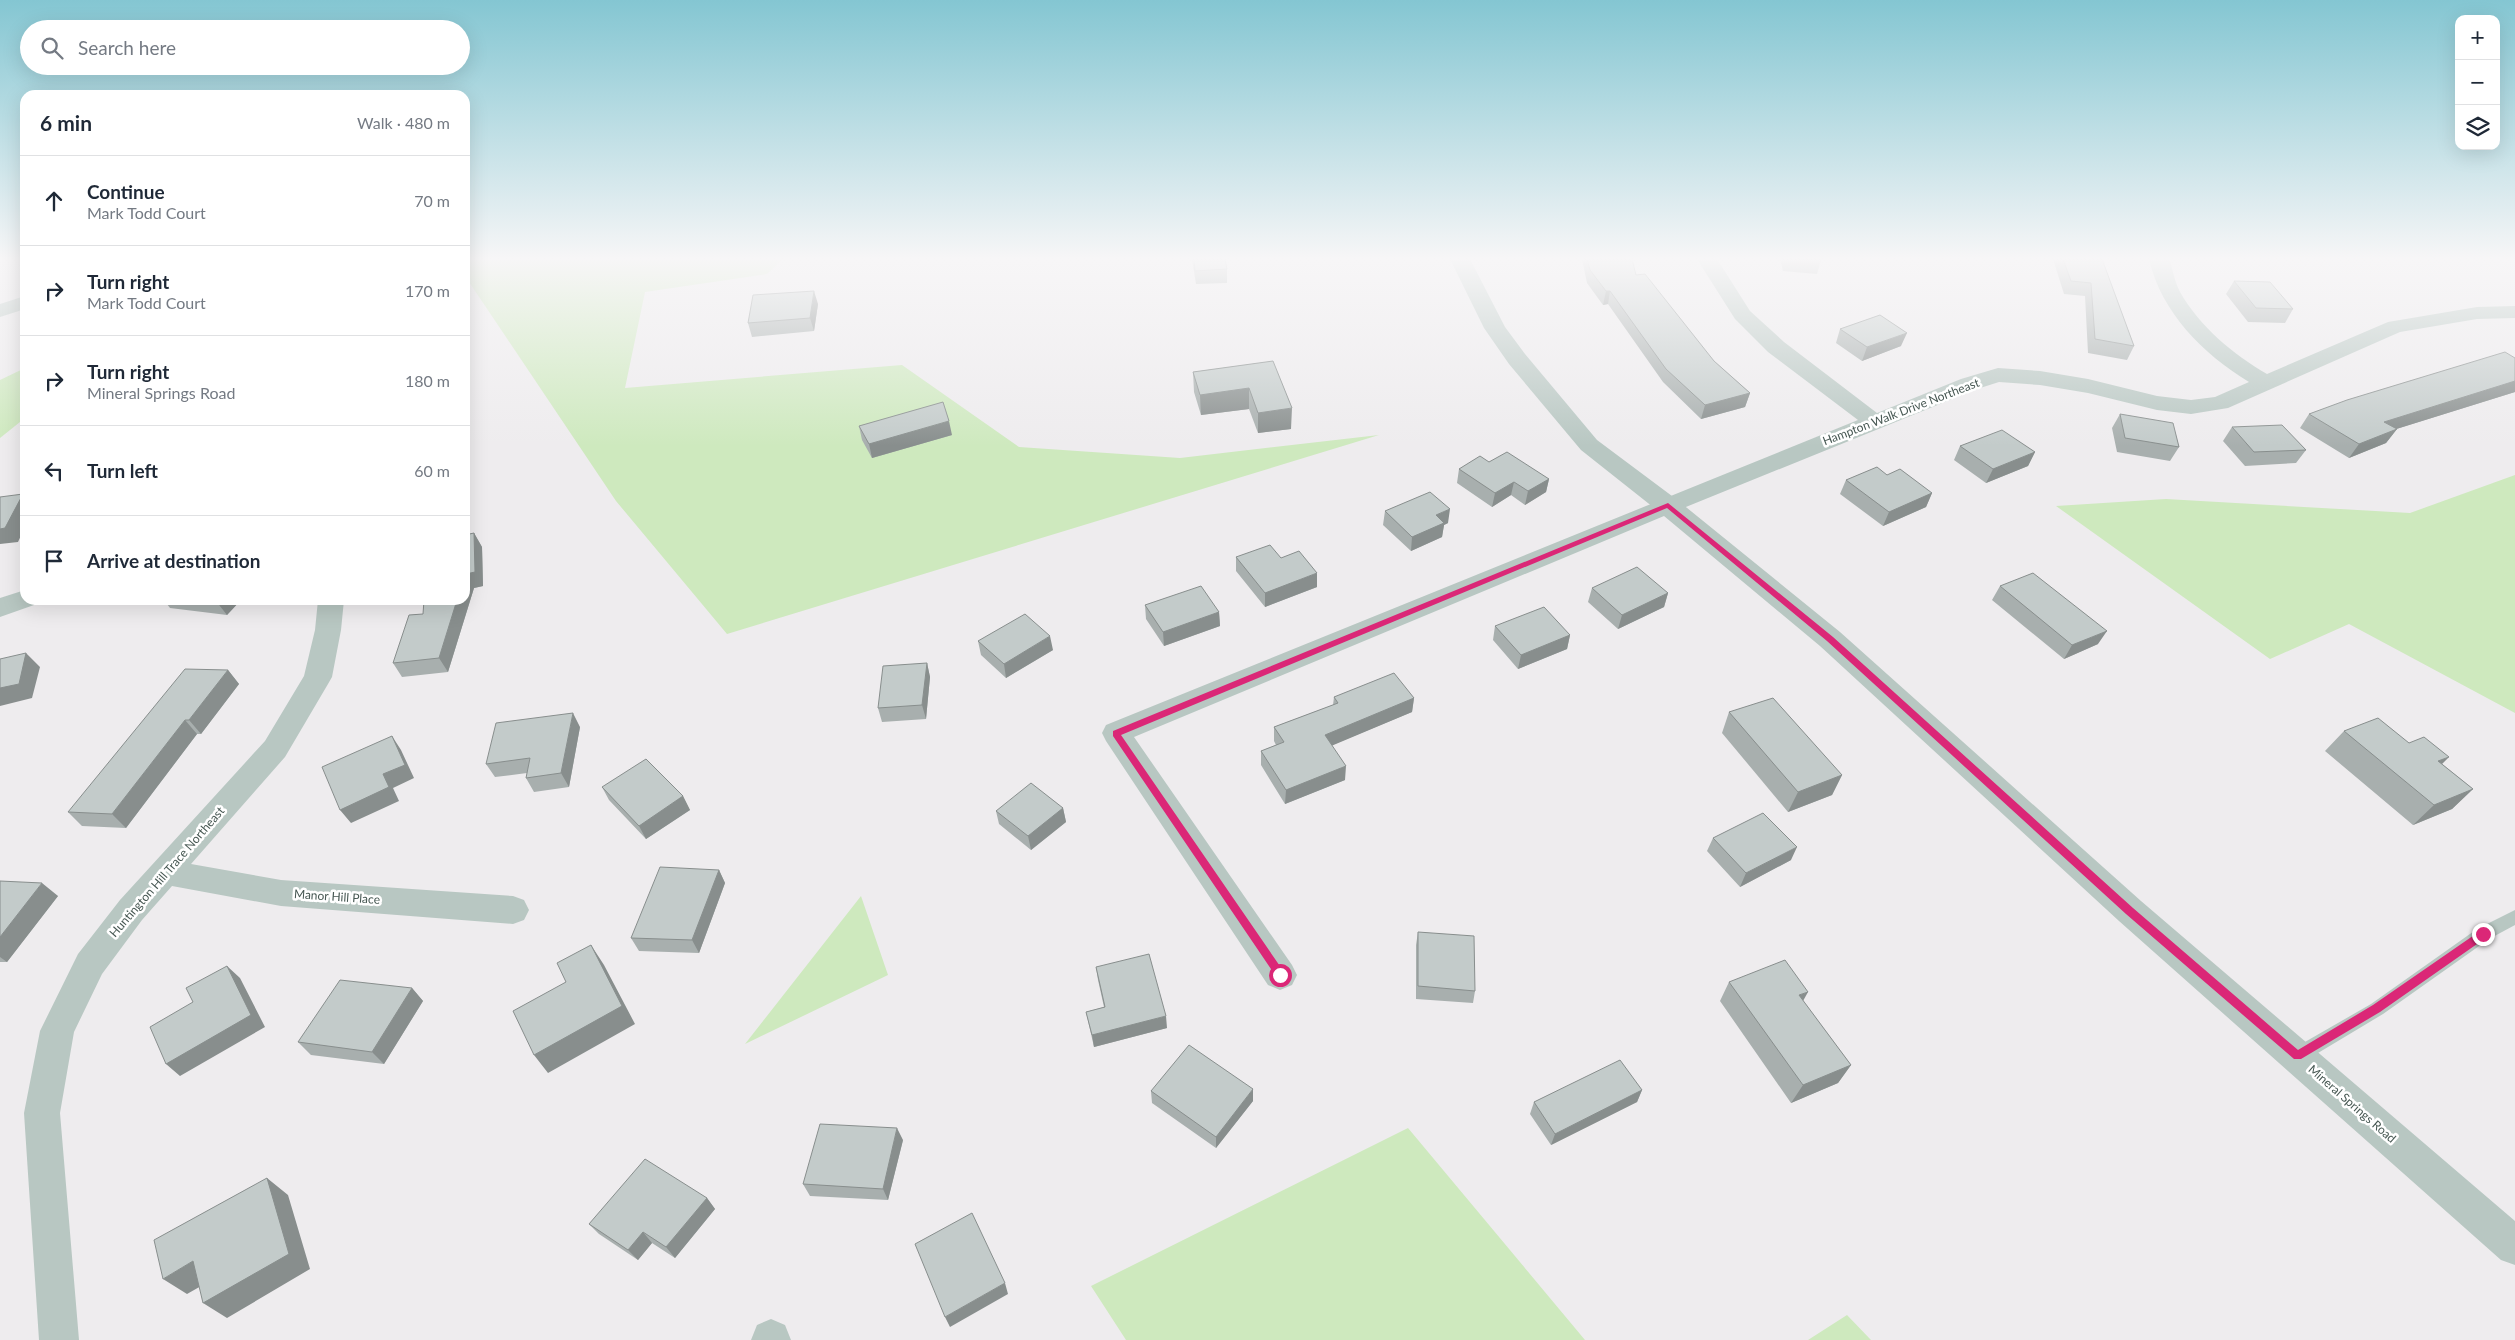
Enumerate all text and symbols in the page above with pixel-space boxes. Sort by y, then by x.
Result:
map controls [2455,15,2500,150]
button: + [2455,15,2500,60]
search box [20,20,470,75]
icon: search [38,34,66,62]
text: Search here [78,36,176,59]
button: − [2455,60,2500,105]
button: layers [2455,105,2500,150]
text: 6 min [40,110,92,135]
text: Walk · 480 m [357,113,450,132]
text: Continue [87,180,165,203]
icon: ahead [40,187,68,215]
text: 70 m [414,191,450,210]
text: Mark Todd Court [87,203,206,222]
text: Turn right [87,270,169,293]
icon: right [40,277,68,305]
text: 170 m [405,281,450,300]
text: Mark Todd Court [87,293,206,312]
text: Turn right [87,360,169,383]
icon: right [40,367,68,395]
text: 180 m [405,371,450,390]
street label: Hampton Walk Drive Northeast [1820,374,1982,448]
text: Mineral Springs Road [87,383,235,402]
icon: left [40,457,68,485]
text: Turn left [87,459,158,482]
text: 60 m [414,461,450,480]
icon: arrive [40,547,68,575]
text: Arrive at destination [87,549,260,572]
street label: Huntington Hill Trace Northeast [106,803,228,940]
street label: Manor Hill Place [293,886,381,907]
route end [2472,923,2495,946]
route start [1269,964,1292,987]
street label: Mineral Springs Road [2305,1061,2399,1146]

